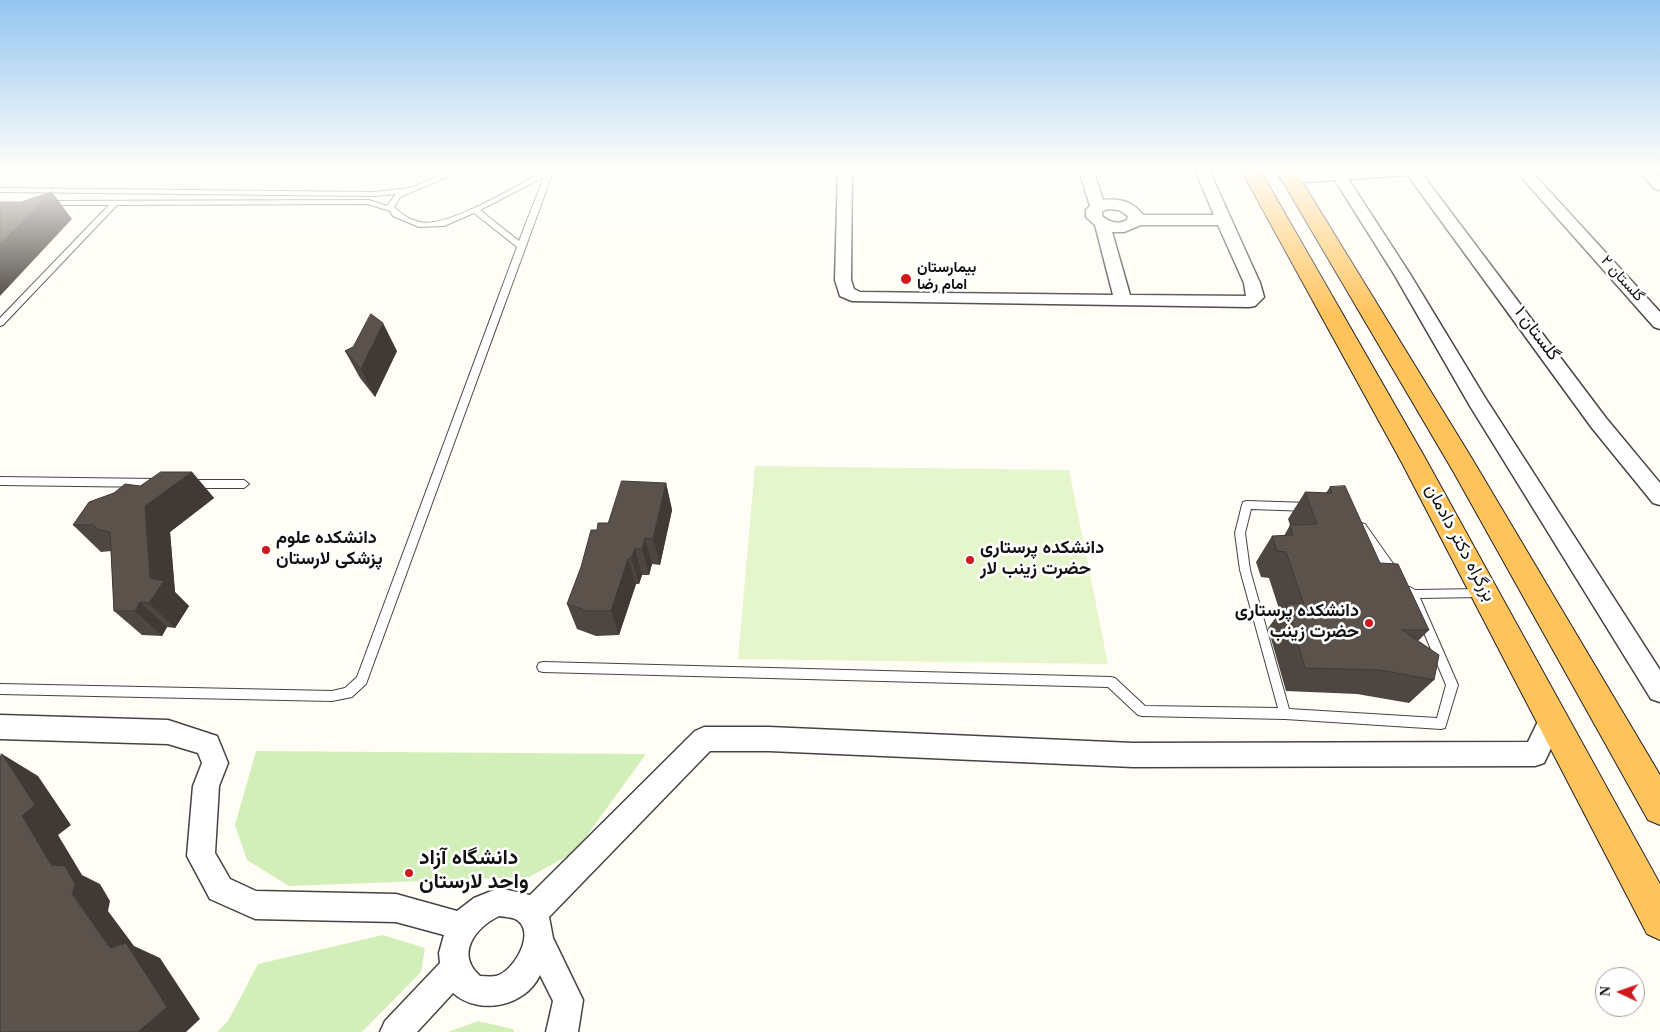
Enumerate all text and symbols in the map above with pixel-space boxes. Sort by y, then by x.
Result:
street label: گلستان ۲ [1596,253,1646,307]
place label: بیمارستان امام رضا [917,261,976,296]
marker: بیمارستان امام رضا [899,272,913,286]
street label: گلستان ۱ [1508,303,1562,367]
street label: بزرگراه دکتر دادمان [1418,481,1498,607]
place label: دانشکده علوم پزشکی لارستان [276,529,383,572]
place label: دانشکده پرستاری حضرت زینب لار [980,539,1104,582]
marker: دانشکده علوم پزشکی لارستان [260,544,272,556]
marker: دانشکده پرستاری حضرت زینب لار [964,554,976,566]
place label: دانشکده پرستاری حضرت زینب [1235,602,1359,644]
marker: دانشکده پرستاری حضرت زینب [1363,617,1375,629]
place label: دانشگاه آزاد واحد لارستان [419,848,529,898]
marker: دانشگاه آزاد واحد لارستان [403,867,415,879]
north arrow [1595,967,1645,1017]
text: N [1598,986,1613,997]

